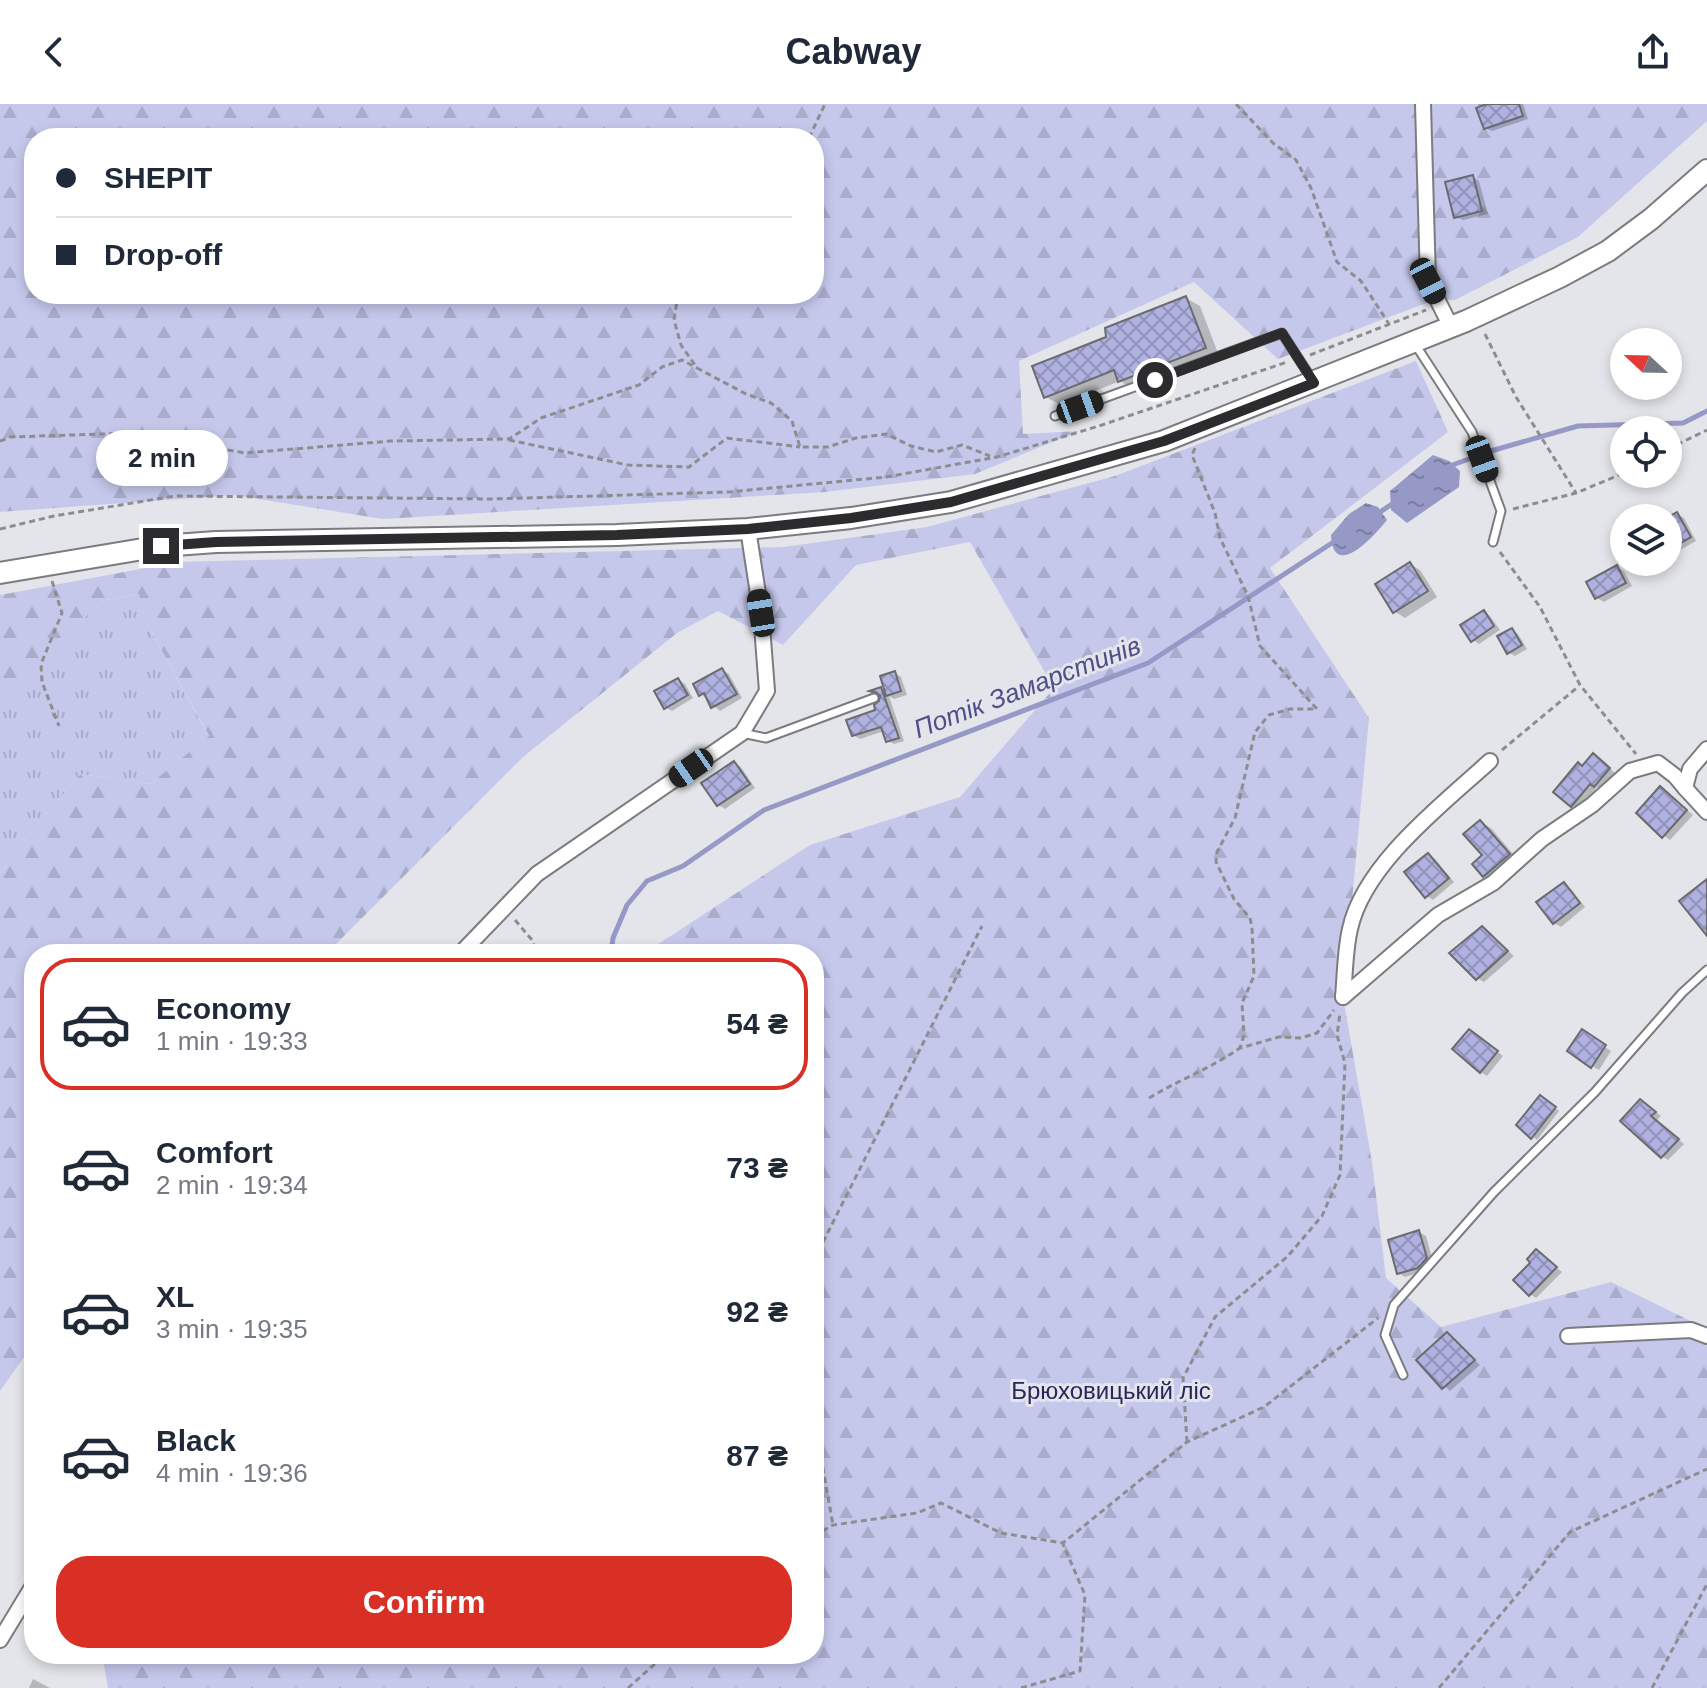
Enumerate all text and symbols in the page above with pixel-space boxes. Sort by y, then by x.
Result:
icon: back [32,30,76,74]
icon: share [1631,30,1675,74]
text: Cabway [785,31,922,72]
text: SHEPIT [104,161,212,194]
text: Drop-off [104,238,222,271]
car [1406,254,1450,308]
north arrow [1610,328,1682,400]
map controls [1610,328,1682,576]
route start [1137,362,1173,398]
car [1053,388,1107,426]
button: locate [1610,416,1682,488]
callout: 2 min [95,430,227,486]
car [1463,432,1501,486]
text: 2 min [128,443,196,473]
button: layers [1610,504,1682,576]
route end [143,528,179,564]
car [745,587,777,639]
water label: Потік Замарстинів [910,630,1144,744]
car [664,744,718,792]
icon: car [60,988,132,1060]
text: Economy [156,992,291,1025]
text: 54 ₴ [726,1007,788,1040]
text: 1 min · 19:33 [156,1026,308,1056]
icon: car [60,1132,132,1204]
text: Comfort [156,1136,273,1169]
text: 73 ₴ [726,1151,788,1184]
text: 2 min · 19:34 [156,1170,308,1200]
icon: car [60,1276,132,1348]
text: XL [156,1280,194,1313]
text: 92 ₴ [726,1295,788,1328]
text: 3 min · 19:35 [156,1314,308,1344]
park label: Брюховицький ліс [1011,1377,1211,1404]
icon: car [60,1420,132,1492]
text: Black [156,1424,236,1457]
text: 87 ₴ [726,1439,788,1472]
text: 4 min · 19:36 [156,1458,308,1488]
button: Confirm [56,1556,792,1648]

